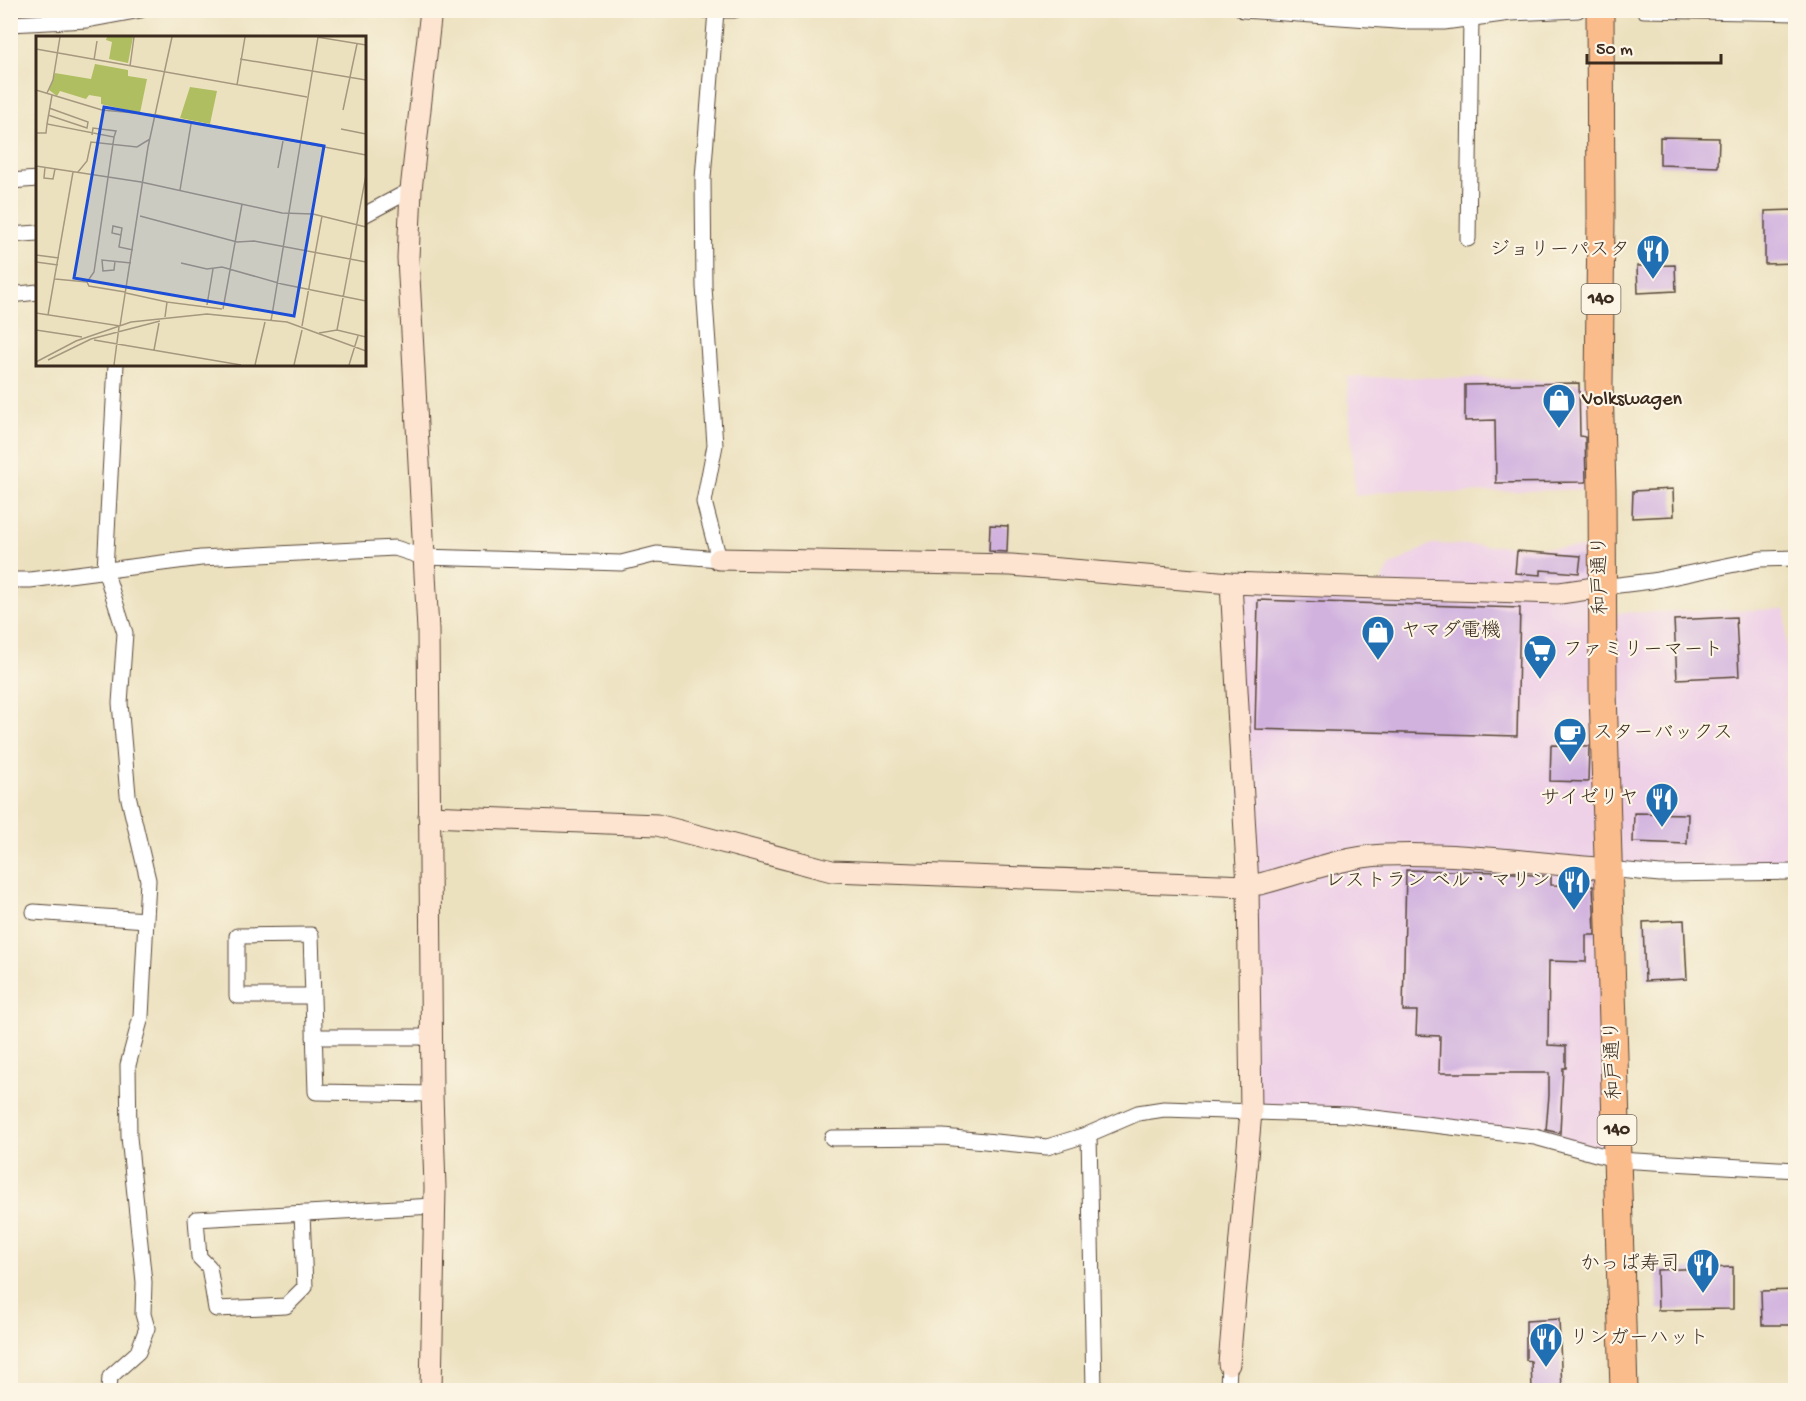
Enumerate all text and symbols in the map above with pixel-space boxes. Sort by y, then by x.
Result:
scale bar [1587,27,1720,65]
inset map [36,36,366,366]
text: 50 m [1596,40,1633,61]
restaurant icon: ジョリーパスタ [1635,233,1671,280]
place label: ジョリーパスタ [1490,239,1630,263]
road number: 140 [1582,284,1620,314]
shop icon: Volkswagen [1541,382,1577,429]
place label: Volkswagen [1581,389,1682,412]
street label: 和戸通り [1589,535,1614,615]
shop icon: ヤマダ電機 [1360,614,1396,661]
place label: ヤマダ電機 [1401,619,1501,644]
supermarket icon: ファミリーマート [1522,633,1558,680]
place label: ファミリーマート [1563,640,1723,663]
cafe icon: スターバックス [1552,716,1588,763]
place label: スターバックス [1593,723,1733,746]
restaurant icon: サイゼリヤ [1644,781,1680,828]
place label: サイゼリヤ [1540,787,1639,811]
restaurant icon: レストラン ベル・マリン [1556,864,1592,911]
place label: レストラン ベル・マリン [1325,871,1551,894]
street label: 和戸通り [1601,1020,1628,1100]
road number: 140 [1598,1115,1636,1145]
restaurant icon: かっぱ寿司 [1685,1247,1721,1294]
place label: かっぱ寿司 [1580,1252,1680,1277]
restaurant icon: リンガーハット [1528,1321,1564,1368]
place label: リンガーハット [1569,1327,1709,1351]

